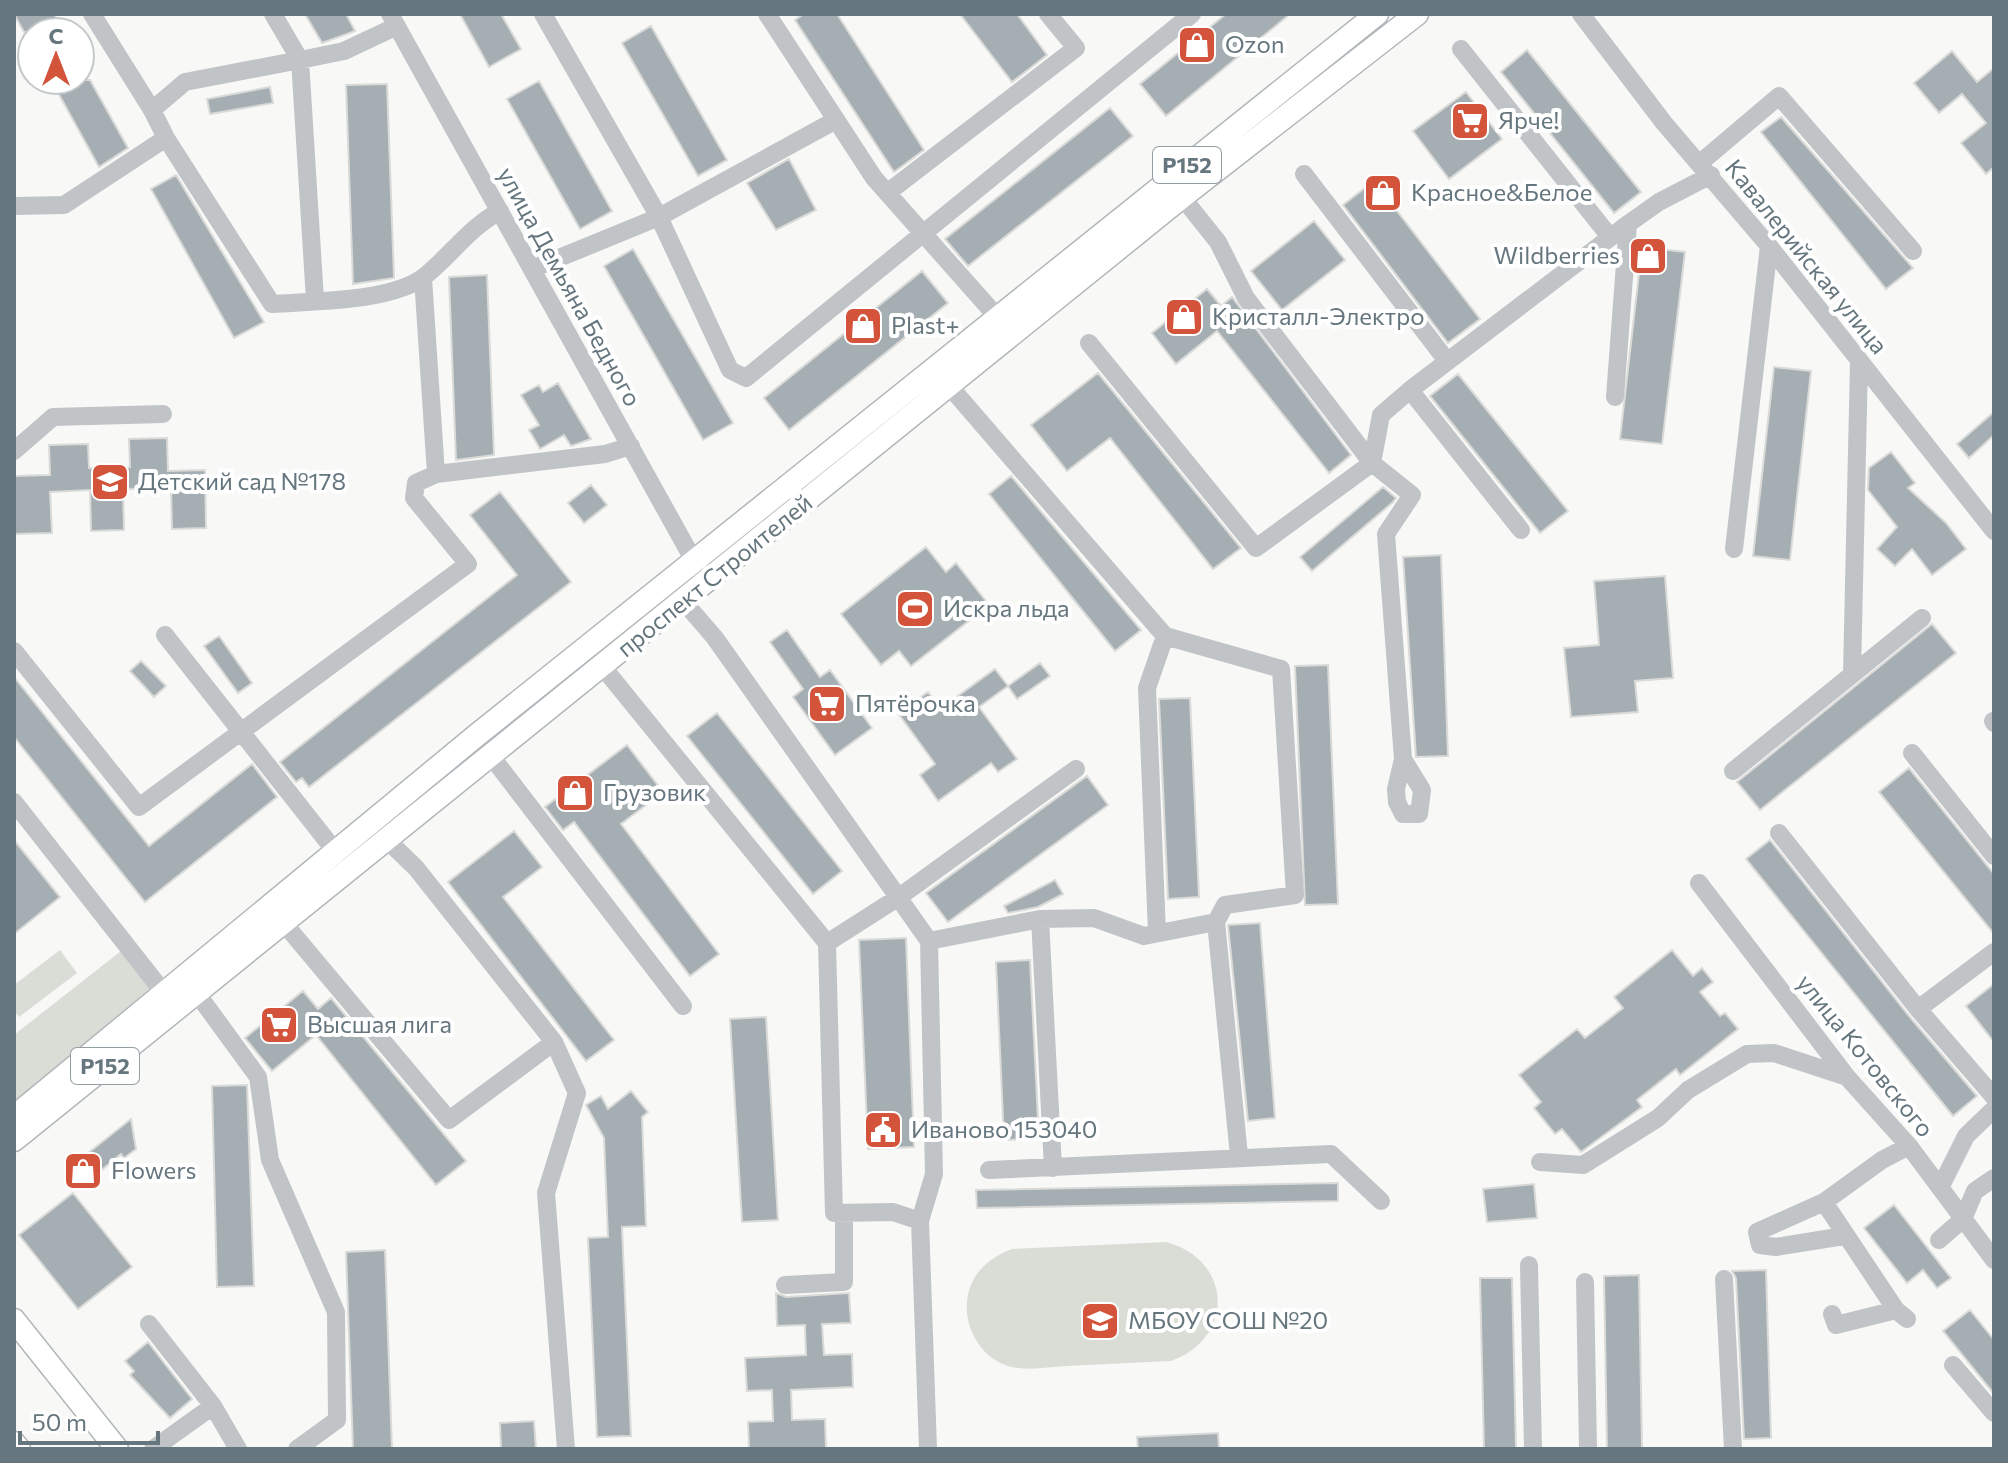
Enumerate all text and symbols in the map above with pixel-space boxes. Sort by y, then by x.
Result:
north arrow [16,16,96,96]
text: С [48,22,64,49]
shop icon: Ozon [1176,24,1218,66]
place label: Ozon [1225,29,1285,58]
supermarket icon: Ярче! [1449,100,1491,142]
place label: Ярче! [1498,105,1559,134]
road number: Р152 [1153,147,1221,183]
street label: Кавалерийская улица [1720,153,1895,359]
street label: улица Демьяна Бедного [492,162,648,411]
shop icon: Красное&Белое [1362,172,1404,214]
place label: Красное&Белое [1411,177,1592,206]
shop icon: Wildberries [1627,235,1669,277]
place label: Wildberries [1494,240,1620,269]
shop icon: Кристалл-Электро [1163,296,1205,338]
place label: Кристалл-Электро [1212,301,1425,330]
shop icon: Plast+ [842,305,884,347]
place label: Plast+ [891,310,960,339]
school or university icon: Детский сад №178 [89,461,131,503]
place label: Детский сад №178 [138,466,346,495]
street label: проспект Строителей [611,487,817,662]
sports icon: Искра льда [894,588,936,630]
place label: Искра льда [943,593,1070,622]
supermarket icon: Пятёрочка [806,683,848,725]
place label: Пятёрочка [855,688,976,717]
shop icon: Грузовик [554,772,596,814]
place label: Грузовик [603,777,706,806]
street label: улица Котовского [1792,968,1941,1142]
supermarket icon: Высшая лига [258,1004,300,1046]
place label: Высшая лига [307,1009,452,1038]
road number: Р152 [71,1048,139,1084]
public building icon: Иваново 153040 [862,1109,904,1151]
place label: Иваново 153040 [911,1114,1097,1143]
shop icon: Flowers [62,1150,104,1192]
place label: Flowers [111,1155,196,1184]
school or university icon: МБОУ СОШ №20 [1079,1300,1121,1342]
place label: МБОУ СОШ №20 [1128,1305,1328,1334]
scale bar [20,1395,158,1445]
text: 50 m [32,1407,87,1436]

